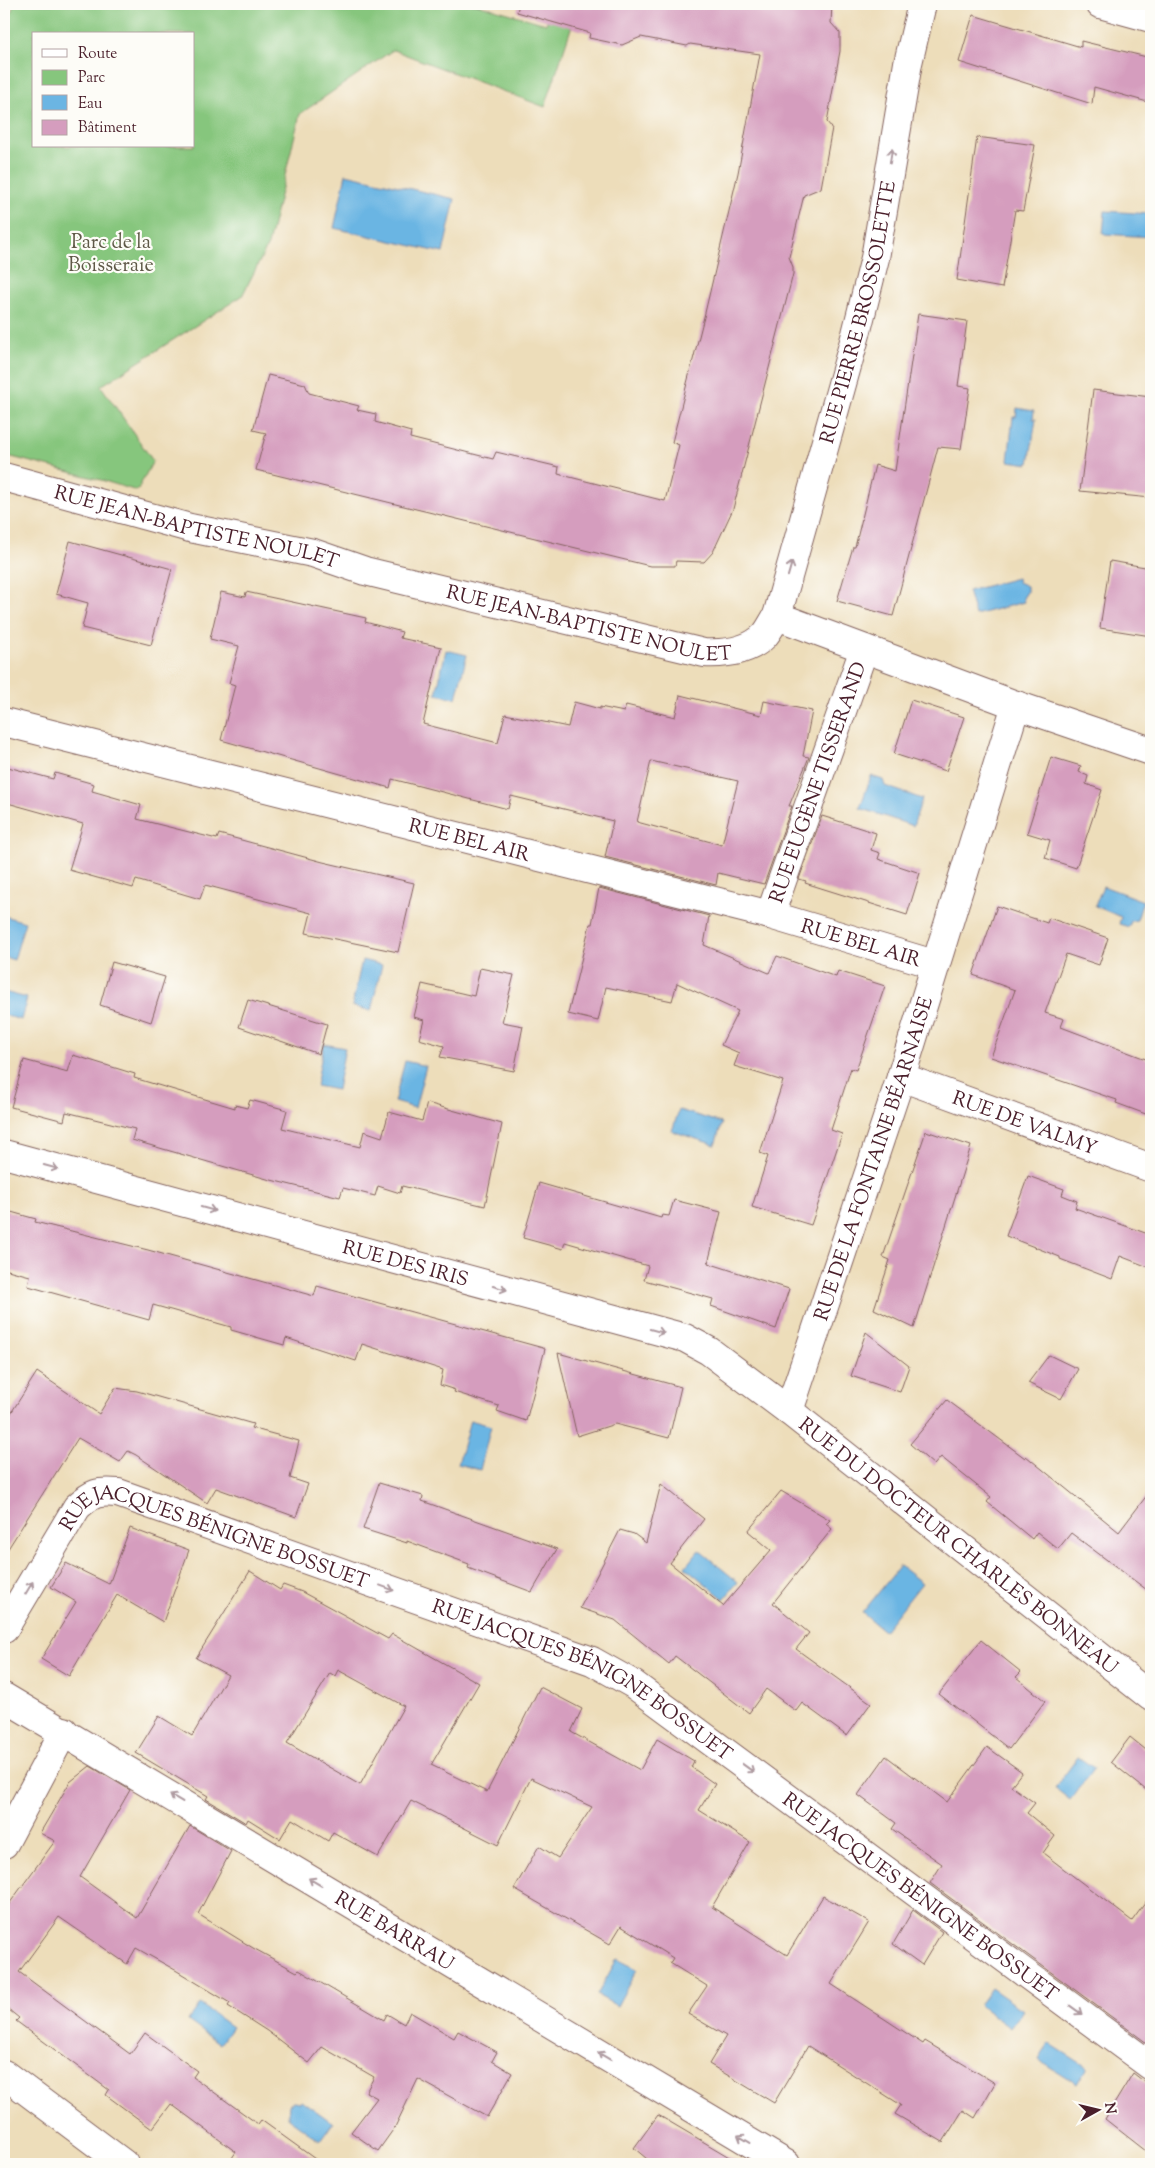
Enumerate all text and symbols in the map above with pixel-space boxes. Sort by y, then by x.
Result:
legend [32,32,195,148]
text: Route [78,44,117,65]
text: Parc [78,68,106,89]
text: Eau [78,94,103,115]
text: Bâtiment [78,118,137,139]
one-way arrow [887,149,897,165]
street label: RUE PIERRE BROSSOLETTE [814,179,905,447]
park label: Parc de la Boisseraie [68,229,154,281]
street label: RUE JEAN-BAPTISTE NOULET [50,479,342,578]
one-way arrow [786,561,796,577]
street label: RUE JEAN-BAPTISTE NOULET [443,579,734,670]
street label: RUE EUGÈNE TISSERAND [763,658,875,908]
street label: RUE BEL AIR [405,812,533,871]
street label: RUE BEL AIR [797,913,925,976]
street label: RUE DE LA FONTAINE BÉARNAISE [808,994,942,1325]
street label: RUE DE VALMY [948,1085,1101,1164]
one-way arrow [42,1163,58,1172]
one-way arrow [199,1205,215,1215]
street label: RUE DES IRIS [339,1234,471,1296]
one-way arrow [491,1284,507,1293]
one-way arrow [648,1326,664,1336]
street label: RUE DU DOCTEUR CHARLES BONNEAU [791,1412,1123,1682]
street label: RUE JACQUES BÉNIGNE BOSSUET [54,1480,372,1598]
one-way arrow [24,1581,34,1595]
one-way arrow [378,1584,394,1593]
street label: RUE JACQUES BÉNIGNE BOSSUET [427,1593,737,1769]
one-way arrow [741,1763,754,1774]
street label: RUE JACQUES BÉNIGNE BOSSUET [775,1787,1063,2010]
one-way arrow [169,1793,183,1803]
one-way arrow [308,1877,323,1887]
street label: RUE BARRAU [328,1886,458,1979]
one-way arrow [1069,2005,1082,2016]
one-way arrow [598,2050,612,2060]
north arrow [1072,2086,1122,2136]
text: N [1098,2102,1120,2115]
one-way arrow [737,2134,751,2144]

